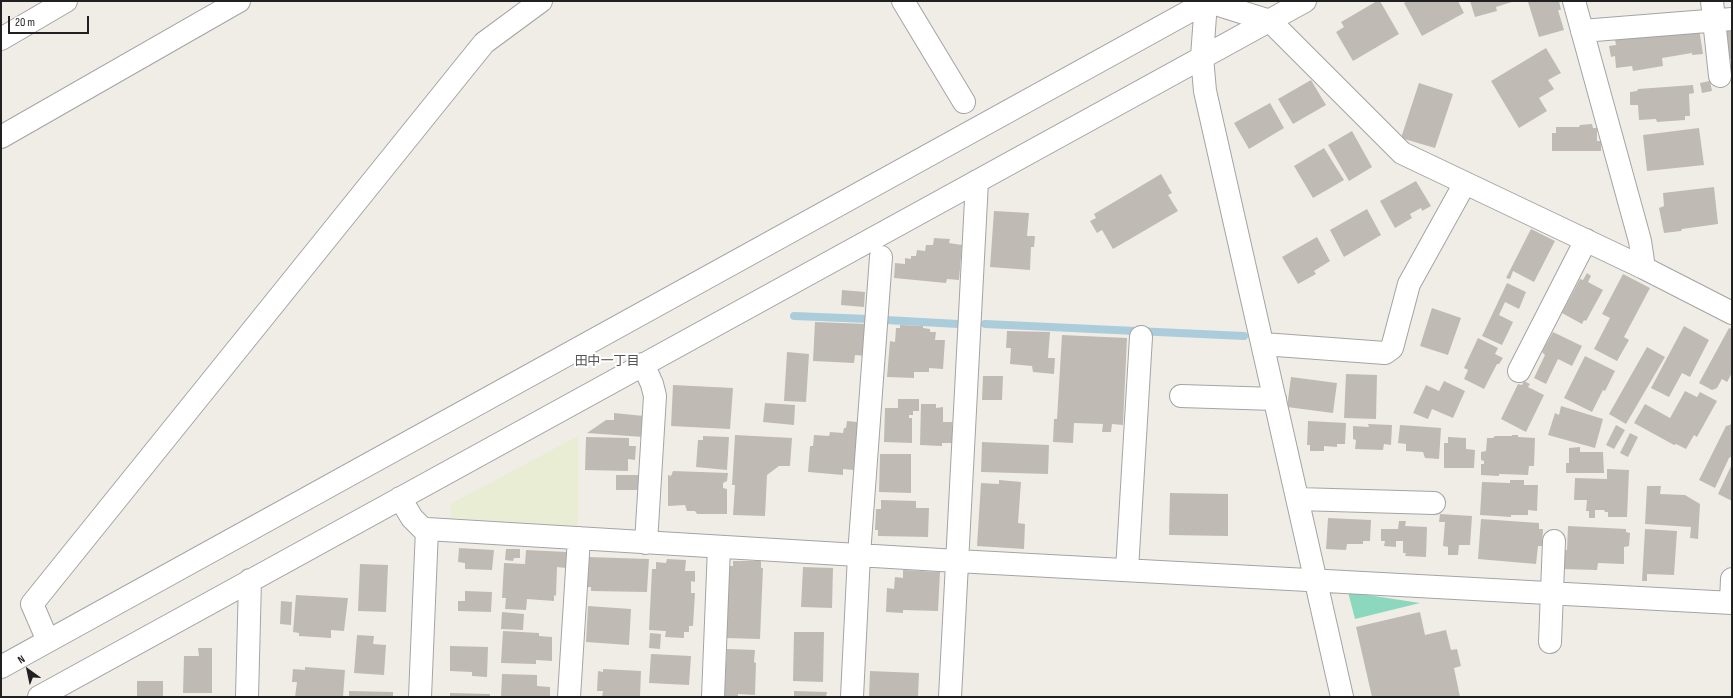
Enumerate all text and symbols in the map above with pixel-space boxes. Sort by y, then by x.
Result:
scale bar [10,8,91,34]
text: 20 m [15,15,35,30]
district label: 田中一丁目 [575,354,639,370]
north arrow [8,650,48,690]
text: N [15,652,27,667]

